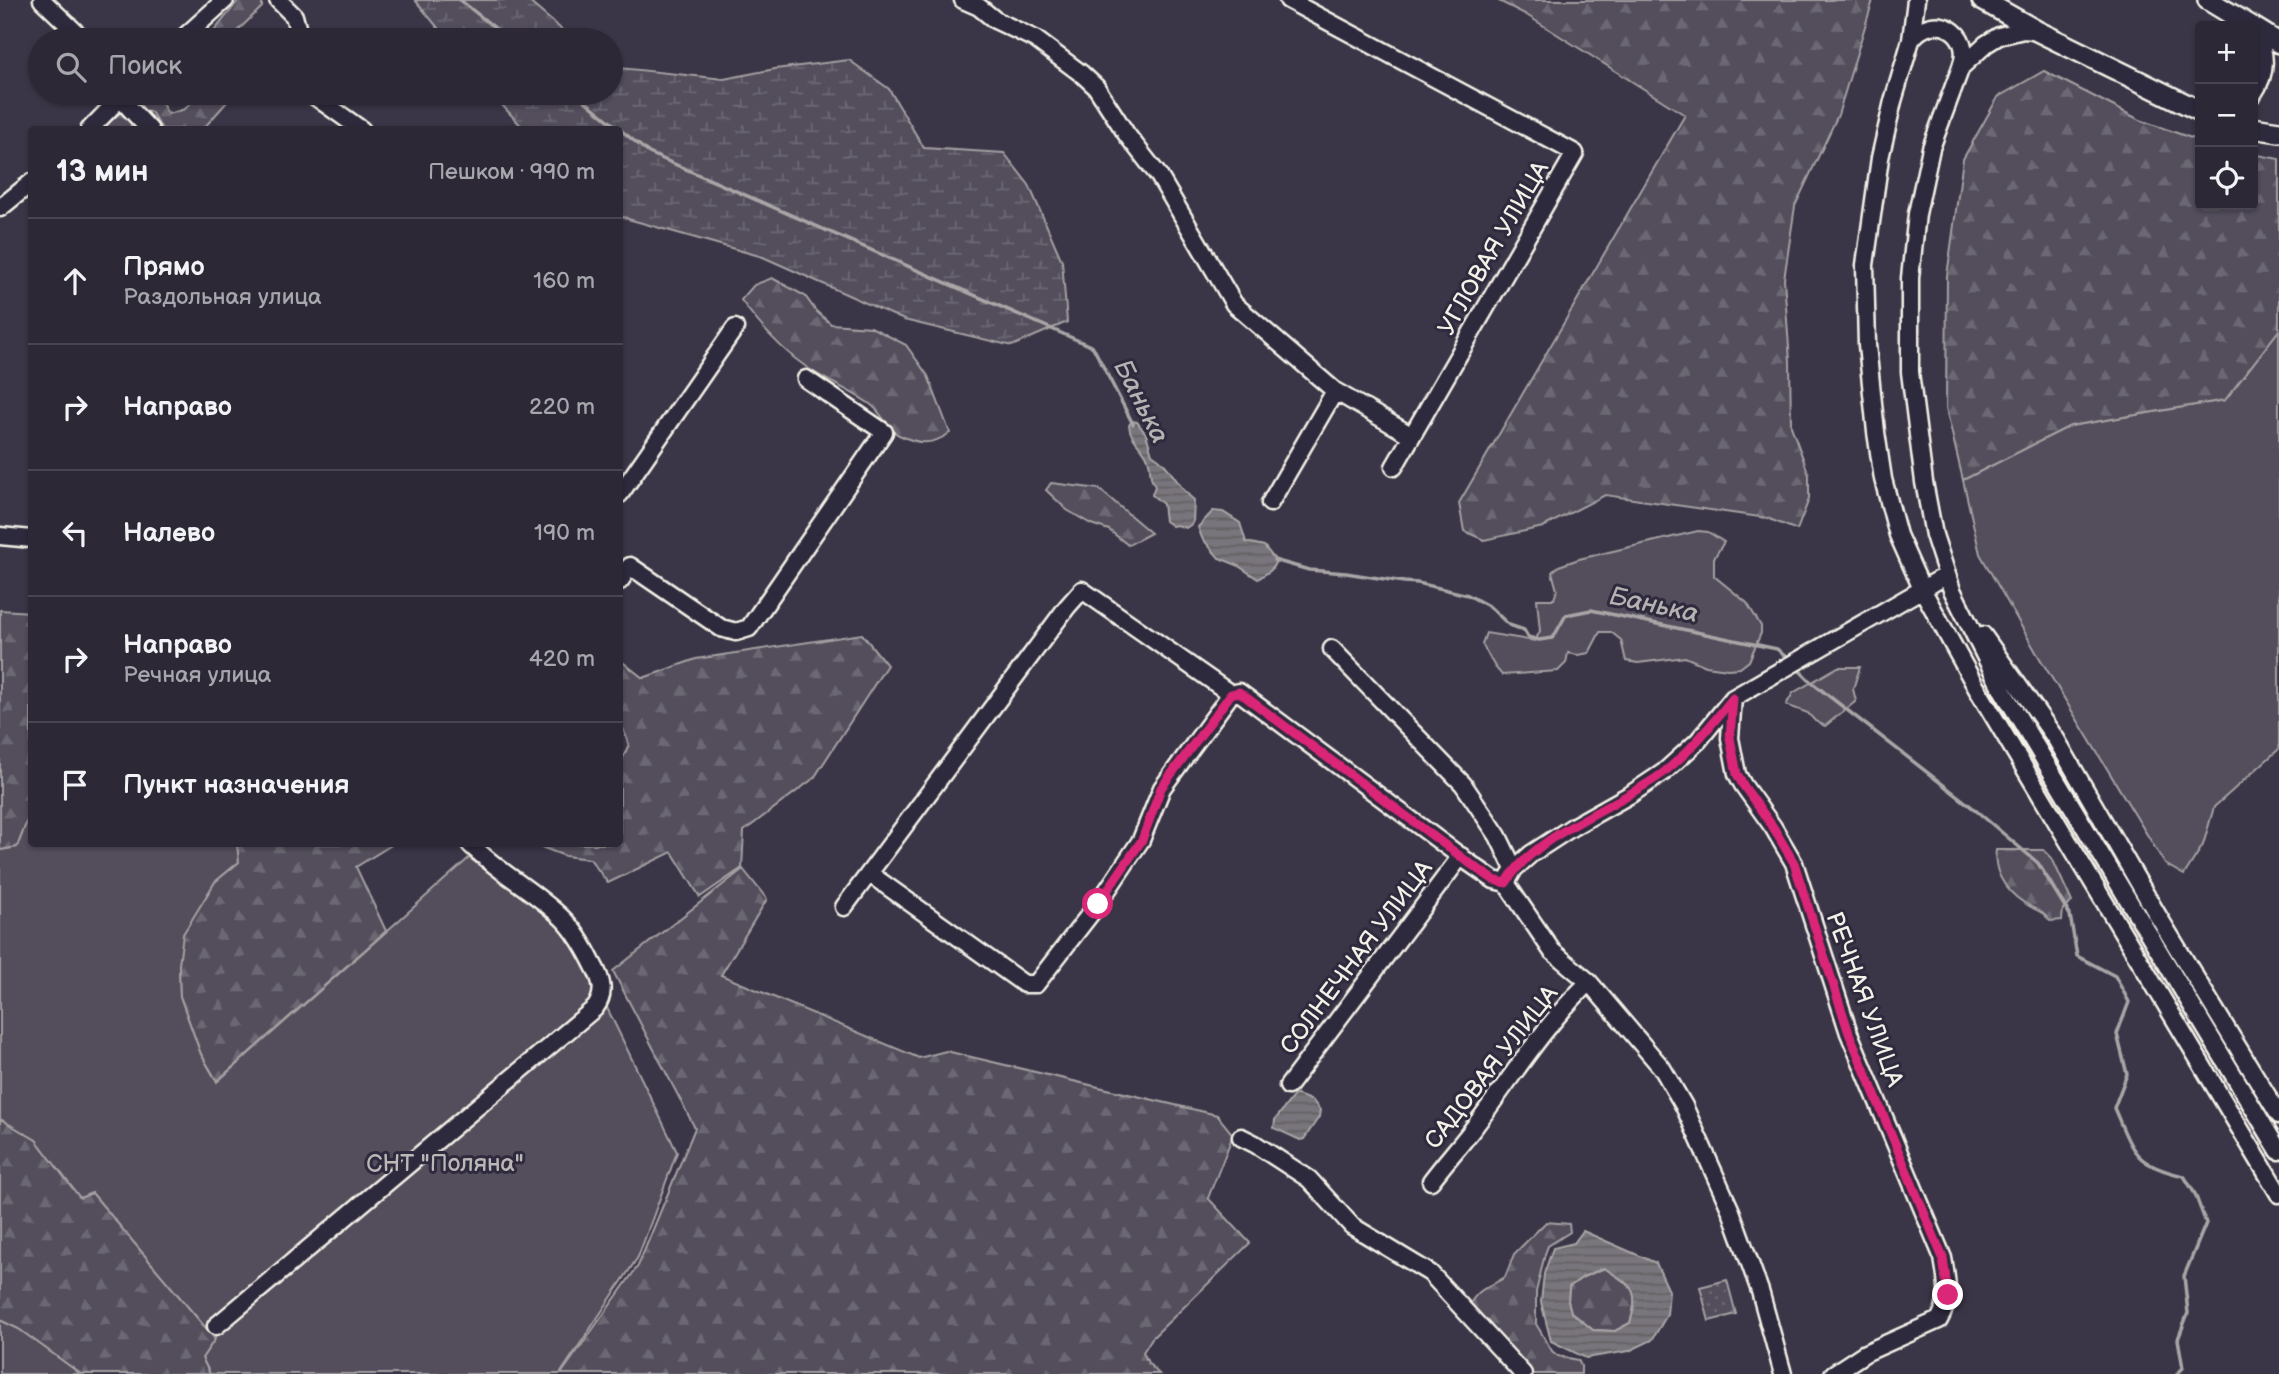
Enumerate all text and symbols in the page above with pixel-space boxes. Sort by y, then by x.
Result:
map controls [2195,21,2258,210]
button: + [2195,21,2258,84]
search box [28,28,623,105]
icon: search [52,48,90,86]
text: Поиск [108,51,182,82]
button: − [2195,84,2258,147]
button: locate [2195,147,2258,210]
text: 13 мин [56,154,149,190]
street label: УГЛОВАЯ УЛИЦА [1432,156,1555,340]
text: Пешком · 990 m [428,158,595,186]
text: Прямо [123,252,205,283]
icon: ahead [56,262,94,300]
text: 160 m [533,267,595,295]
text: Раздольная улица [123,283,322,311]
water label: Банька [1106,354,1175,449]
icon: right [56,388,94,426]
text: Направо [123,392,232,423]
text: 220 m [529,393,595,421]
icon: left [56,514,94,552]
text: Налево [123,518,215,549]
text: 190 m [534,519,595,547]
water label: Банька [1606,581,1701,630]
text: Направо [123,630,232,661]
icon: right [56,640,94,678]
text: 420 m [529,645,595,673]
text: Речная улица [123,661,271,689]
icon: arrive [56,766,94,804]
text: Пункт назначения [123,770,349,801]
street label: СОЛНЕЧНАЯ УЛИЦА [1274,854,1439,1060]
route start [1082,888,1113,919]
street label: РЕЧНАЯ УЛИЦА [1819,908,1910,1091]
street label: САДОВАЯ УЛИЦА [1419,979,1564,1155]
park label: СНТ "Поляна" [366,1149,524,1178]
route end [1932,1279,1963,1310]

